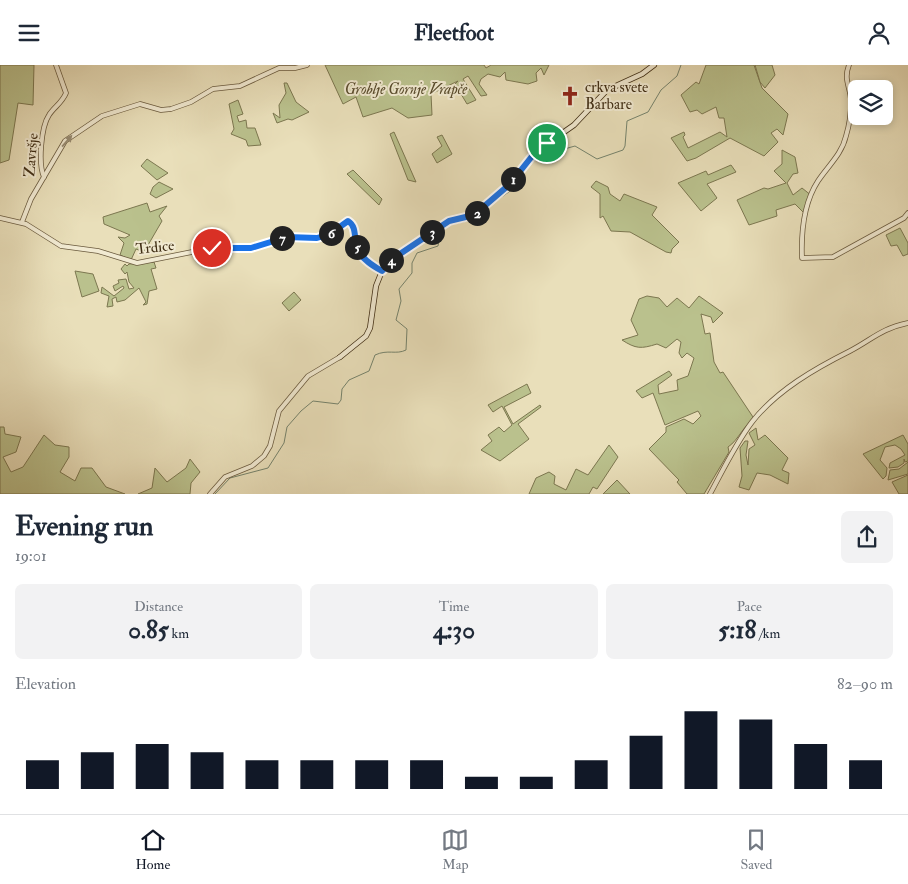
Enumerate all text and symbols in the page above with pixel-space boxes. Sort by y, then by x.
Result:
icon: menu [15,19,43,47]
text: Fleetfoot [414,19,494,47]
icon: person [865,19,893,47]
place label: crkva svete Barbare [585,78,648,114]
park label: Groblje Gornje Vrapče [345,80,468,99]
map controls [848,80,893,125]
button: layers [848,80,893,125]
church icon: crkva svete Barbare [559,85,581,107]
pin [526,122,568,164]
icon: arrive [533,129,561,157]
street label: Završje [20,132,43,178]
one-way arrow [62,135,73,148]
pin: 1 [500,167,526,191]
text: 1 [511,171,516,188]
pin: 2 [464,201,490,225]
text: 2 [474,205,481,222]
pin: 3 [420,219,444,245]
pin: 6 [318,221,344,245]
text: 3 [430,224,435,241]
pin: 7 [270,225,294,251]
text: 6 [328,225,335,242]
pin [191,227,233,269]
text: 7 [279,230,286,247]
icon: check [198,234,226,262]
pin: 5 [344,235,370,259]
street label: Trdice [135,236,175,259]
text: 5 [354,239,361,256]
pin: 4 [378,247,404,273]
text: 4 [388,252,395,269]
text: Evening run [15,509,153,544]
button: share [841,511,893,563]
text: 19:01 [15,546,47,566]
text: Distance [134,598,183,615]
text: Time [439,598,469,615]
text: Pace [737,598,762,615]
text: 0.85 [128,615,169,646]
text: 4:30 [433,615,475,646]
text: 5:18 [718,615,756,646]
text: km [169,625,189,642]
text: /km [756,625,780,642]
text: Elevation [15,674,76,694]
text: 82–90 m [837,674,893,694]
tab: Home [136,826,170,873]
tab: Map [441,826,469,873]
tab: Saved [740,826,772,873]

